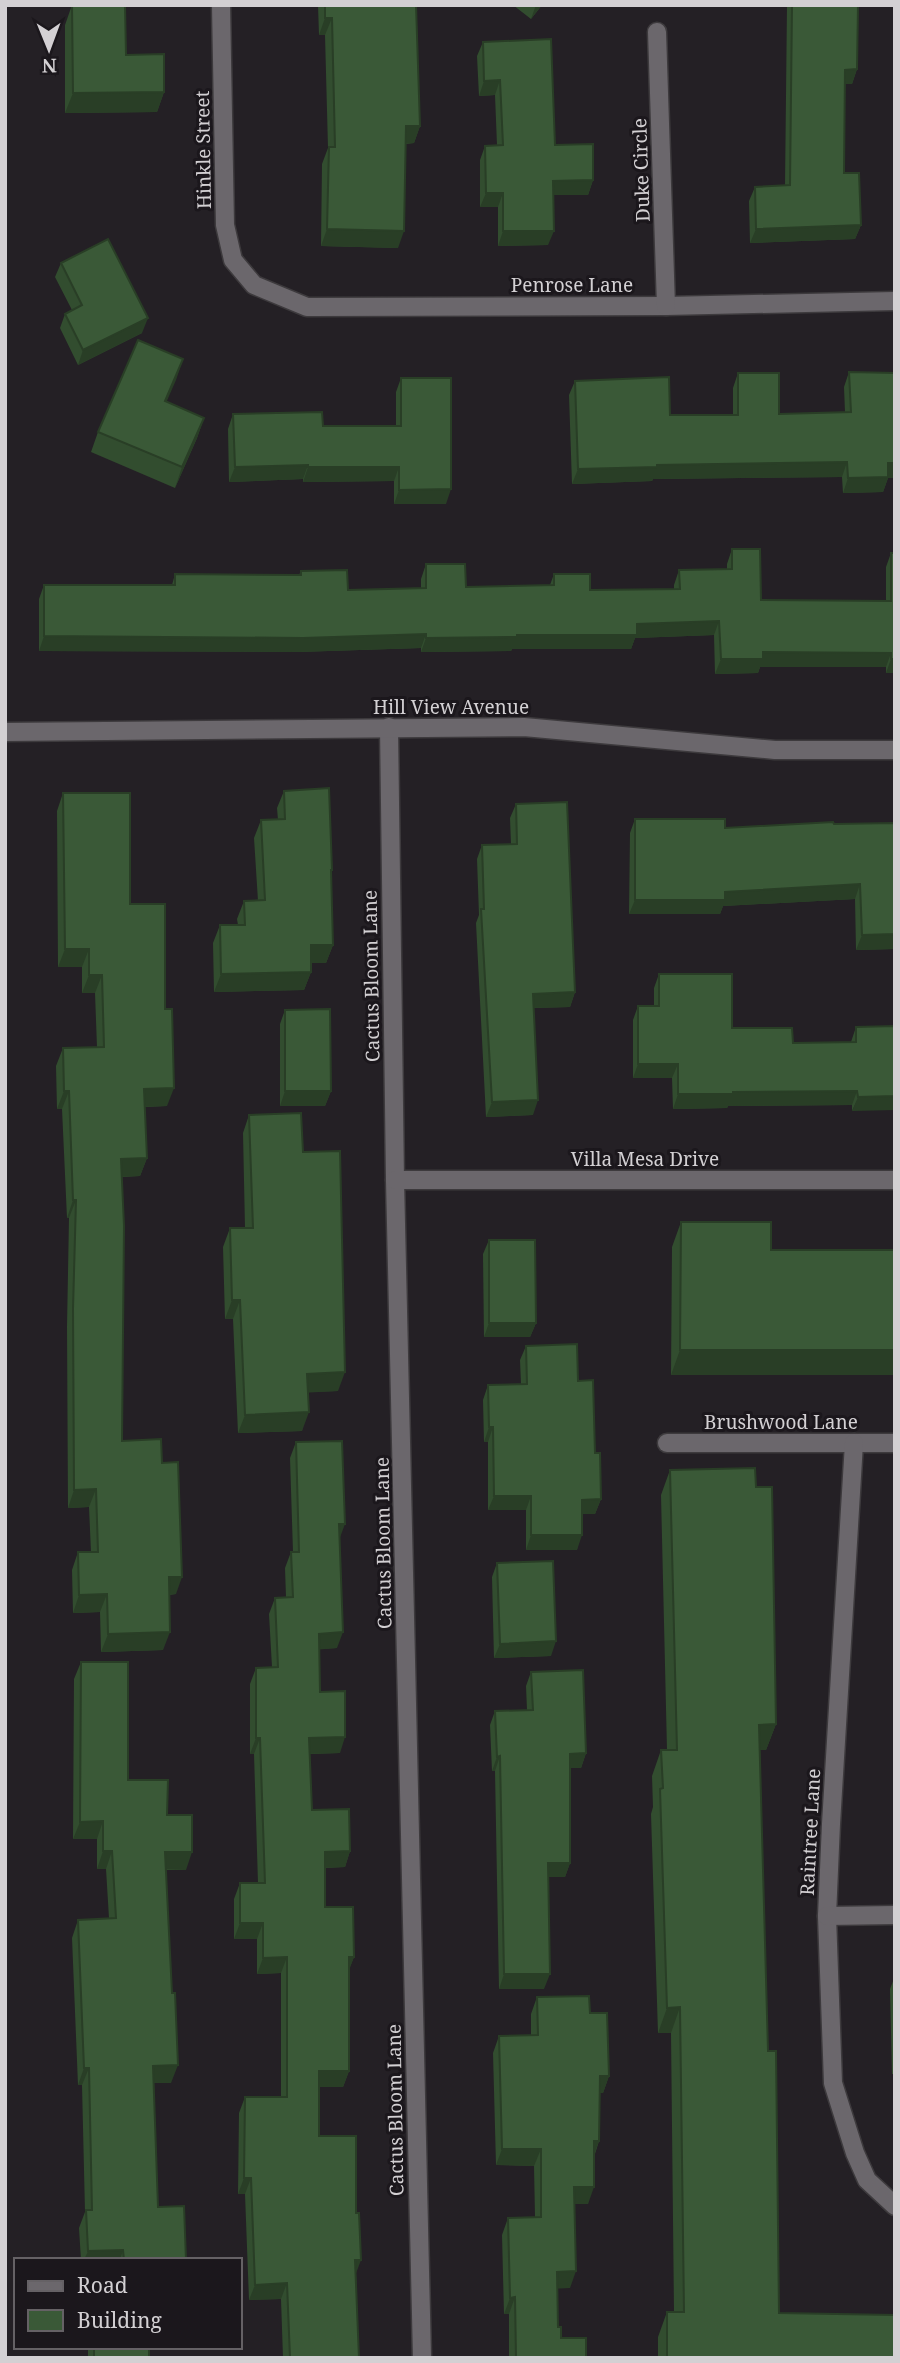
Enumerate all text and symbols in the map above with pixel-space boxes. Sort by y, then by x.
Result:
north arrow [14,14,84,84]
text: N [42,53,57,79]
street label: Hinkle Street [189,90,217,209]
street label: Duke Circle [626,118,656,222]
street label: Penrose Lane [511,272,633,298]
street label: Hill View Avenue [373,694,529,720]
street label: Cactus Bloom Lane [357,890,385,1062]
street label: Villa Mesa Drive [571,1146,719,1172]
street label: Brushwood Lane [704,1409,858,1435]
street label: Cactus Bloom Lane [369,1457,397,1629]
street label: Raintree Lane [794,1768,826,1896]
street label: Cactus Bloom Lane [381,2024,409,2196]
legend [14,2258,242,2349]
text: Road [77,2271,128,2299]
text: Building [77,2306,162,2334]

